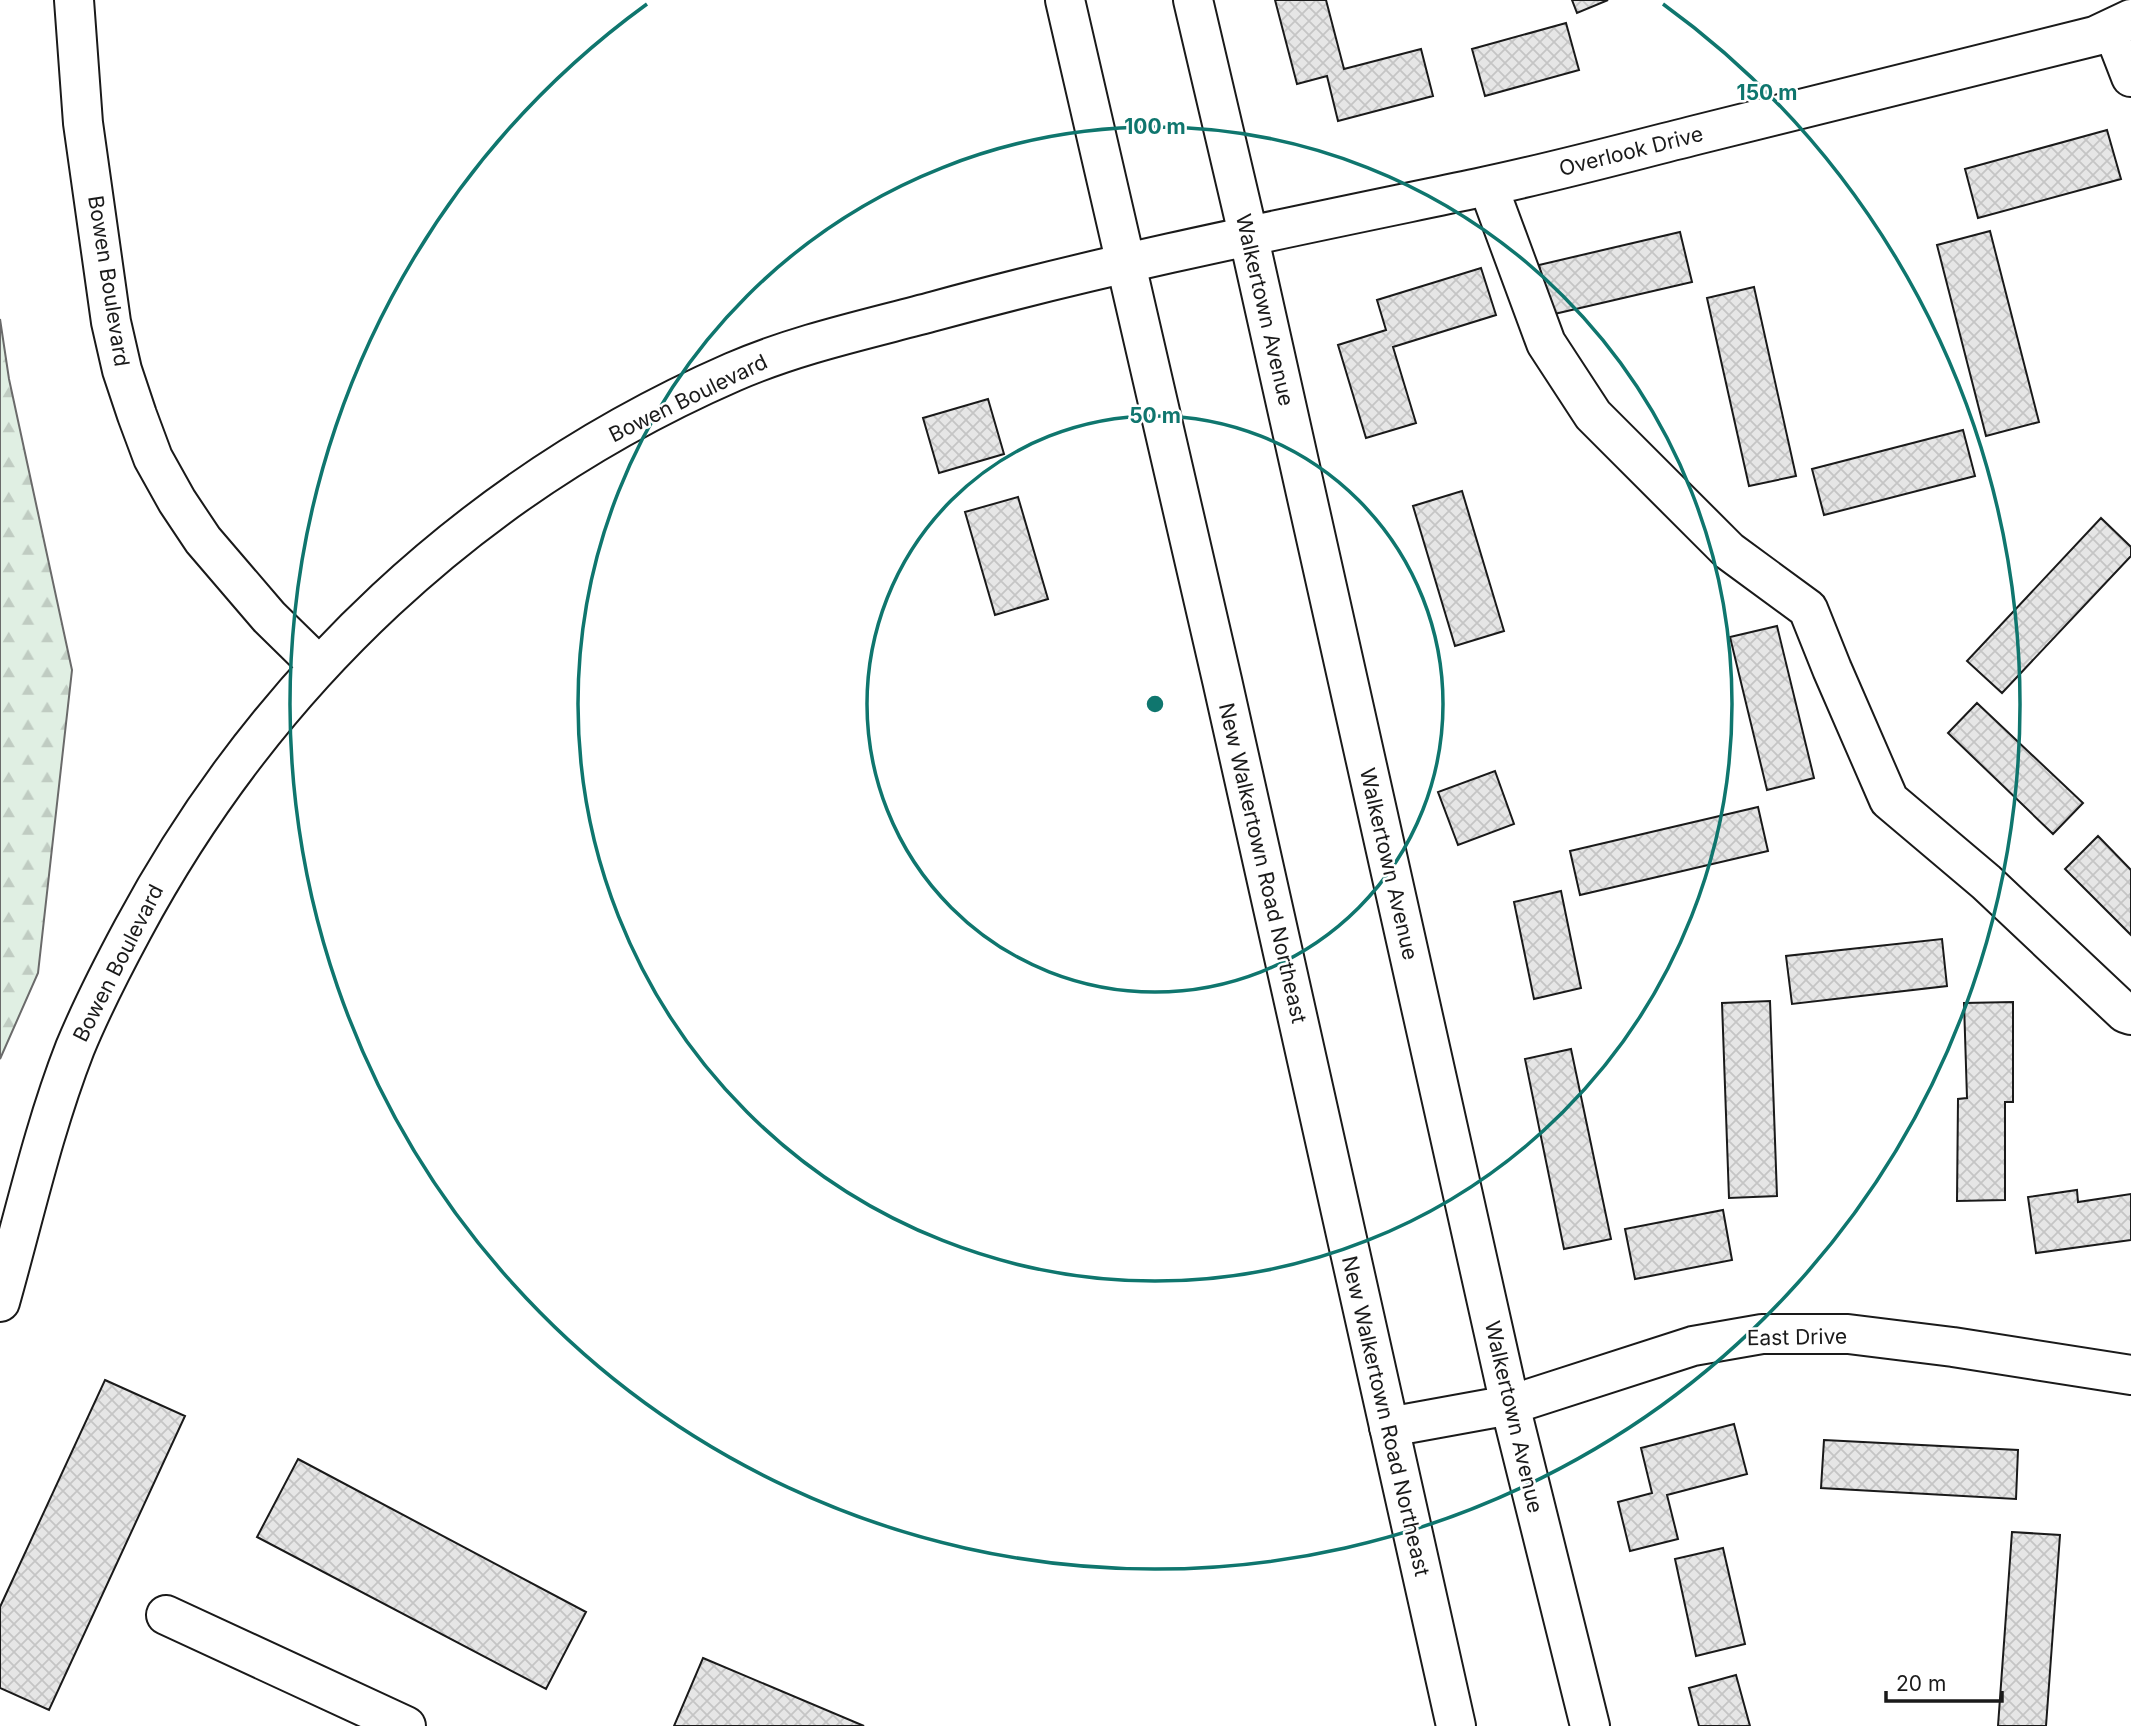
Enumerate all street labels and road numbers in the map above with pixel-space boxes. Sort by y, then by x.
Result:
street label: Overlook Drive [1556,121,1706,181]
street label: Bowen Boulevard [83,194,135,368]
street label: Walkertown Avenue [1231,212,1299,408]
street label: Bowen Boulevard [605,349,771,447]
street label: New Walkertown Road Northeast [1214,700,1312,1026]
street label: Walkertown Avenue [1355,766,1423,962]
street label: Bowen Boulevard [68,880,168,1046]
street label: New Walkertown Road Northeast [1337,1253,1435,1579]
street label: Walkertown Avenue [1480,1319,1548,1515]
street label: East Drive [1747,1324,1847,1350]

